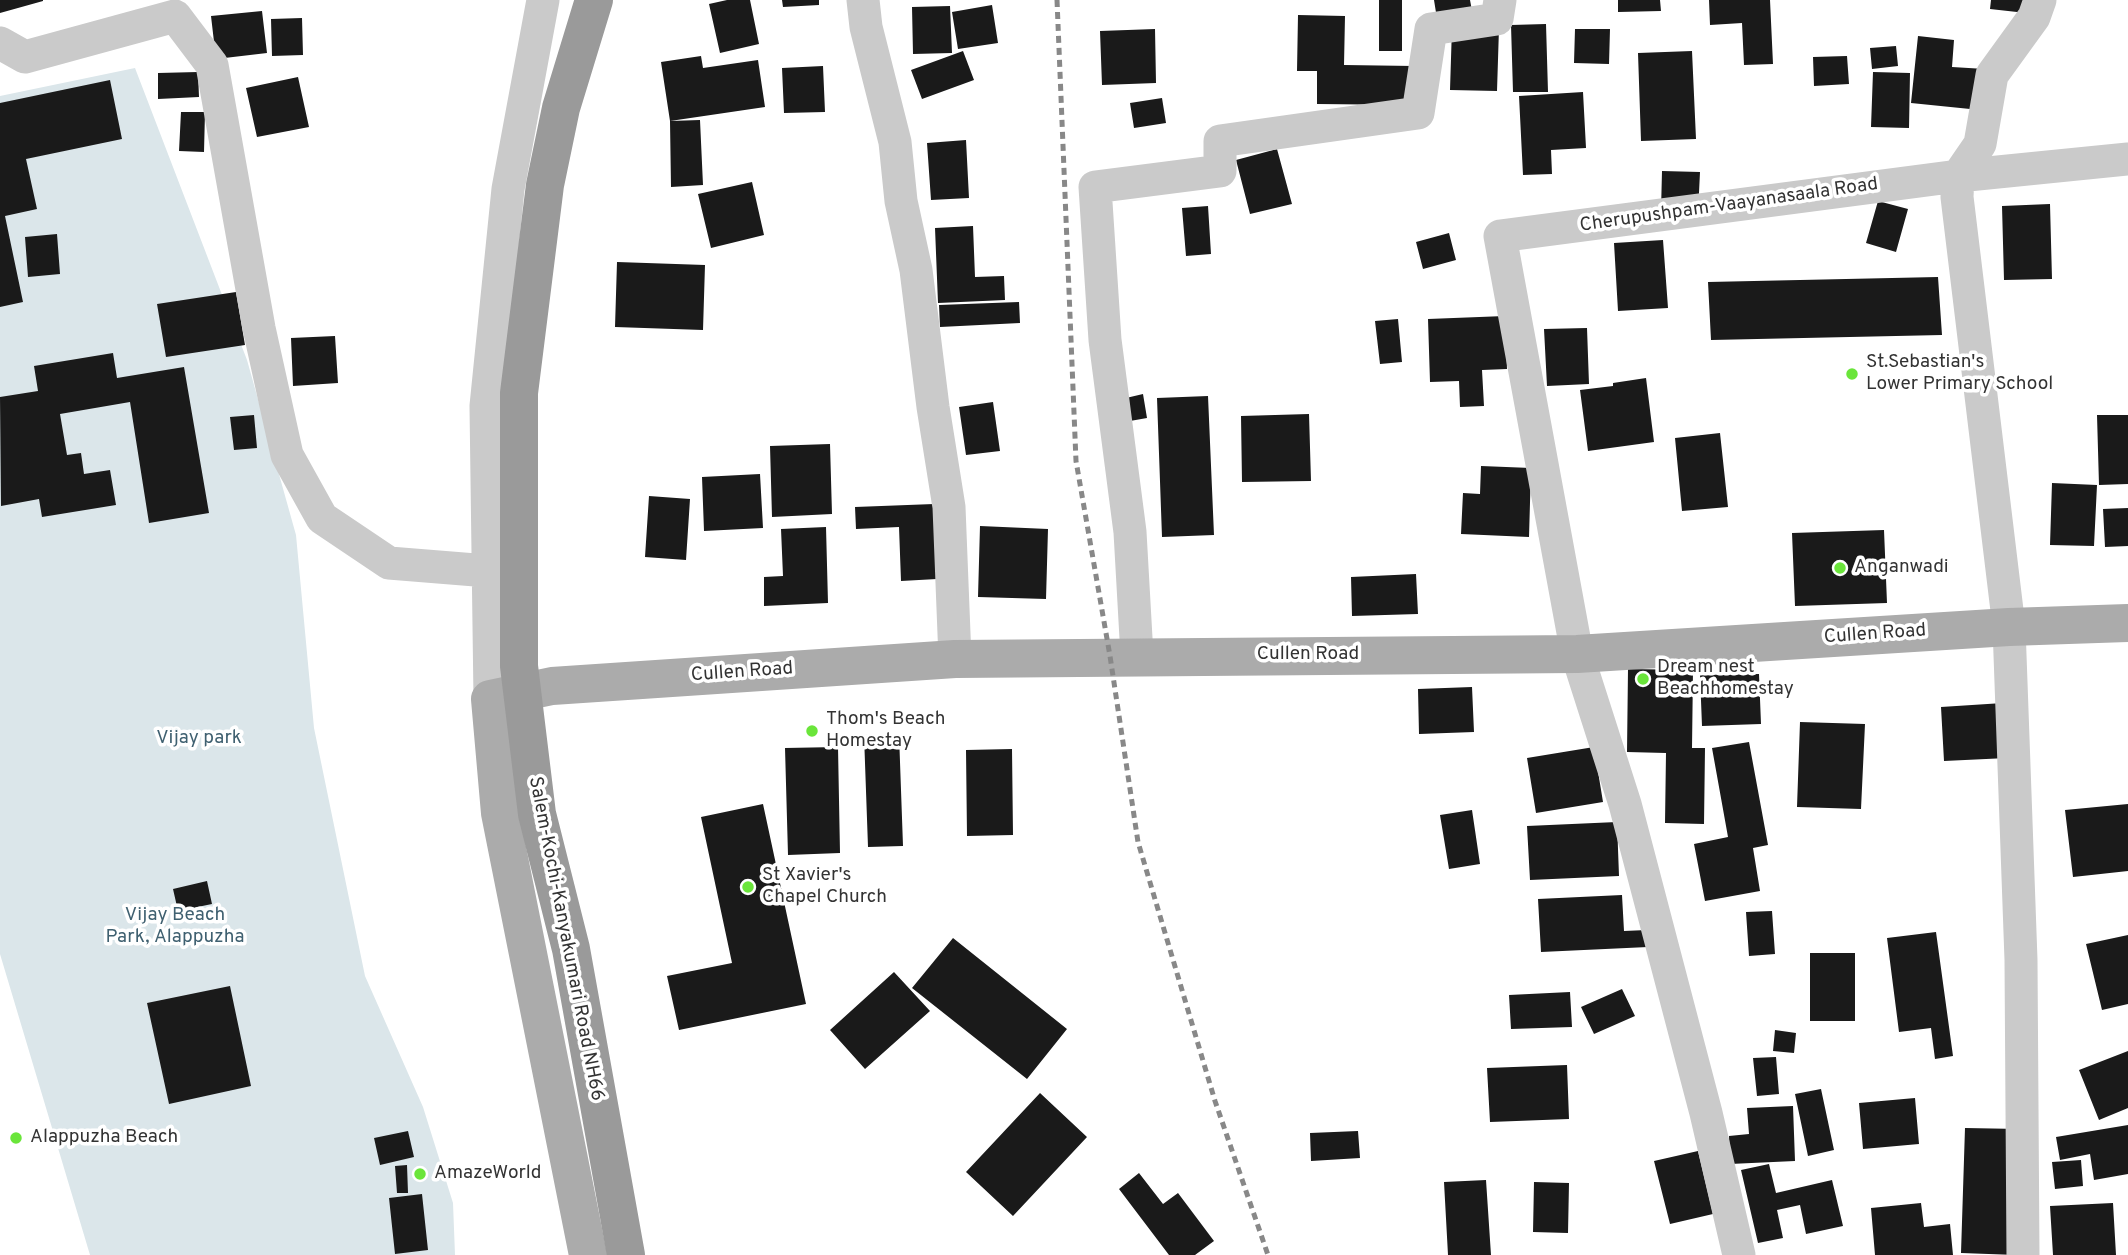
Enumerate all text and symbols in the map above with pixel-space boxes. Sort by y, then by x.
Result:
street label: Cherupushpam-Vaayanasaala Road [1578,174,1880,238]
place label: St.Sebastian's Lower Primary School [1866,352,2053,396]
marker: St.Sebastian's Lower Primary School [1844,366,1860,382]
place label: Anganwadi [1854,557,1949,579]
marker: Anganwadi [1832,560,1848,576]
street label: Cullen Road [1823,620,1927,650]
street label: Cullen Road [1257,644,1359,666]
place label: Dream nest Beachhomestay [1657,657,1794,701]
street label: Cullen Road [690,658,794,688]
marker: Dream nest Beachhomestay [1635,671,1651,687]
place label: Thom's Beach Homestay [826,709,945,753]
marker: Thom's Beach Homestay [804,723,820,739]
park label: Vijay park [156,728,242,750]
street label: Salem-Kochi-Kanyakumari Road NH66 [522,775,608,1103]
place label: St Xavier's Chapel Church [762,865,887,909]
marker: St Xavier's Chapel Church [740,879,756,895]
park label: Vijay Beach Park, Alappuzha [106,905,244,949]
place label: Alappuzha Beach [30,1127,178,1149]
marker: Alappuzha Beach [8,1130,24,1146]
place label: AmazeWorld [434,1163,541,1185]
marker: AmazeWorld [412,1166,428,1182]

